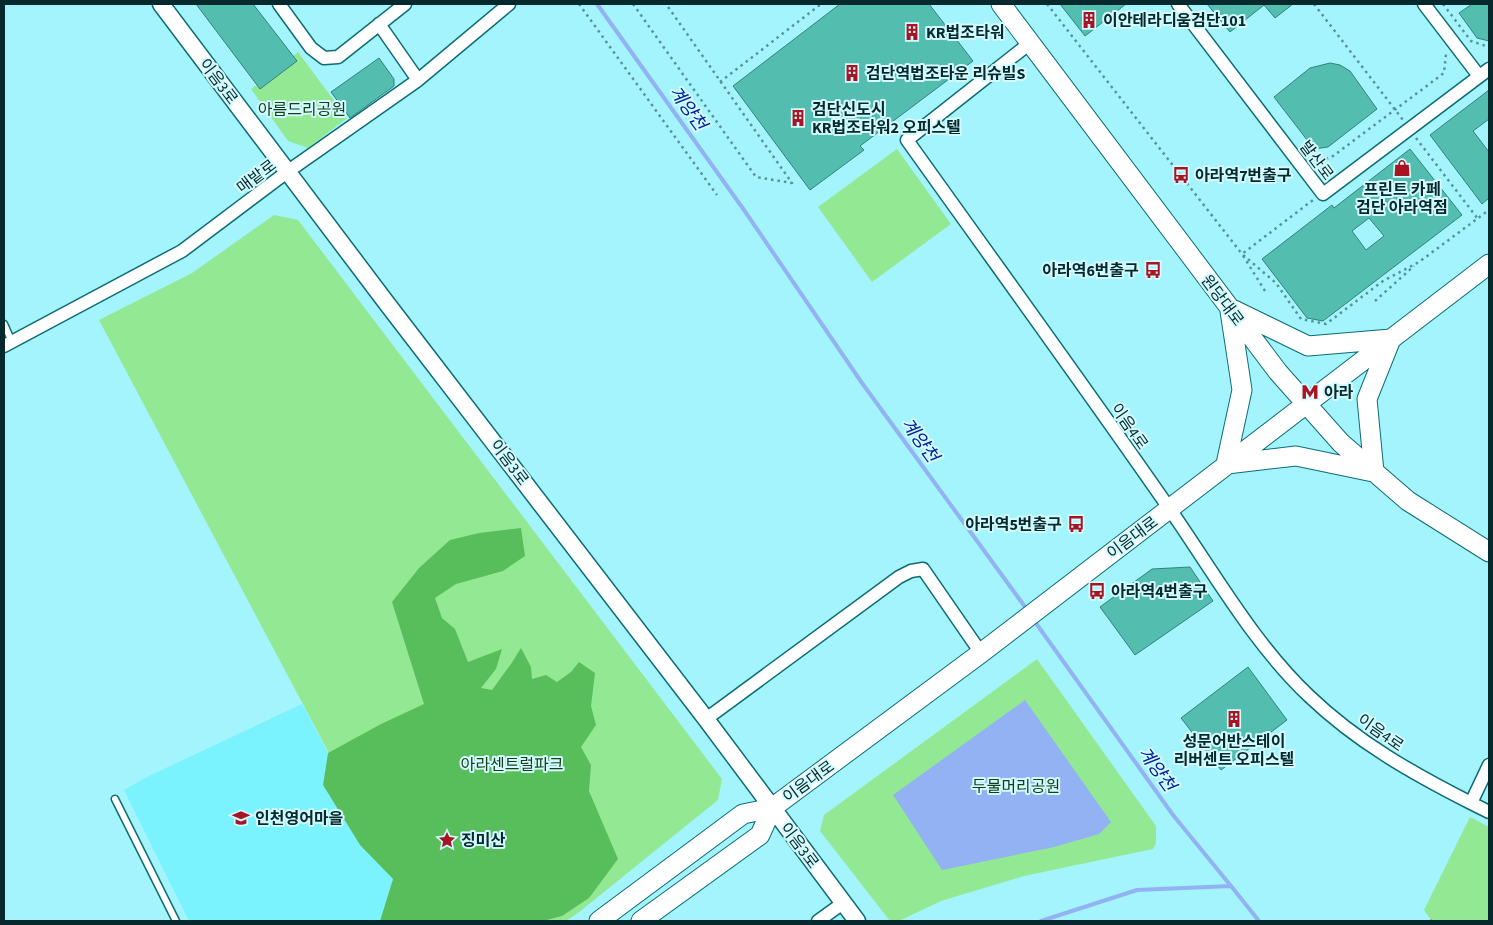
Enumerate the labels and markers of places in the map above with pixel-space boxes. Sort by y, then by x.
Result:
building icon: 이안테라디움검단101 [1079,10,1099,30]
place label: 이안테라디움검단101 [1103,10,1246,32]
building icon: KR법조타워 [902,22,922,42]
place label: KR법조타워 [926,22,1005,44]
building icon: 검단역법조타운 리슈빌S [842,63,862,83]
place label: 검단역법조타운 리슈빌S [866,63,1025,85]
place label: 검단신도시 KR법조타워2 오피스텔 [812,99,961,139]
building icon: 검단신도시 KR법조타워2 오피스텔 [788,108,808,128]
shop icon: 프린트 카페 검단 아라역점 [1392,158,1412,178]
bus stop icon: 아라역7번출구 [1171,165,1191,185]
place label: 아라역7번출구 [1195,165,1292,187]
place label: 프린트 카페 검단 아라역점 [1356,179,1448,219]
place label: 아라역6번출구 [1042,260,1139,282]
bus stop icon: 아라역6번출구 [1143,260,1163,280]
metro station icon: 아라 [1300,382,1320,402]
place label: 아라 [1324,382,1354,404]
place label: 아라역5번출구 [965,514,1062,536]
bus stop icon: 아라역5번출구 [1066,514,1086,534]
bus stop icon: 아라역4번출구 [1087,581,1107,601]
place label: 아라역4번출구 [1111,581,1208,603]
building icon: 성문어반스테이 리버센트 오피스텔 [1224,709,1244,729]
place label: 성문어반스테이 리버센트 오피스텔 [1174,731,1294,771]
school or university icon: 인천영어마을 [231,808,251,828]
place label: 인천영어마을 [255,808,344,830]
place icon: 징미산 [437,830,457,850]
place label: 징미산 [461,830,505,852]

